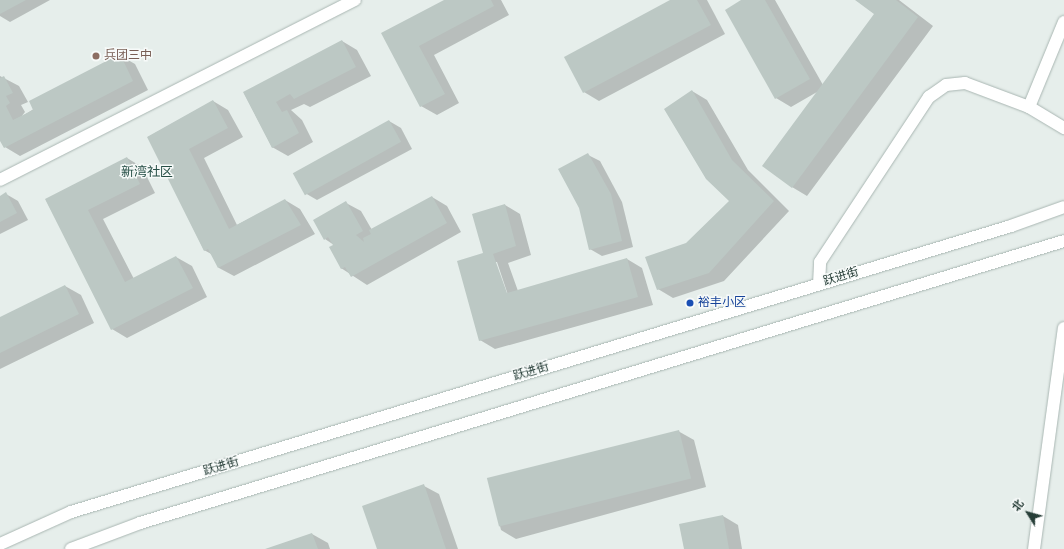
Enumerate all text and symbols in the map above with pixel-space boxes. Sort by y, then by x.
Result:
place label: 兵团三中 [104,49,152,63]
marker: 兵团三中 [91,51,101,61]
district label: 新湾社区 [121,164,173,180]
street label: 跃进街 [822,265,860,289]
place label: 裕丰小区 [698,296,746,310]
marker: 裕丰小区 [685,298,695,308]
street label: 跃进街 [512,360,550,384]
street label: 跃进街 [202,455,240,479]
north arrow [1008,493,1048,533]
text: 北 [1010,497,1027,514]

